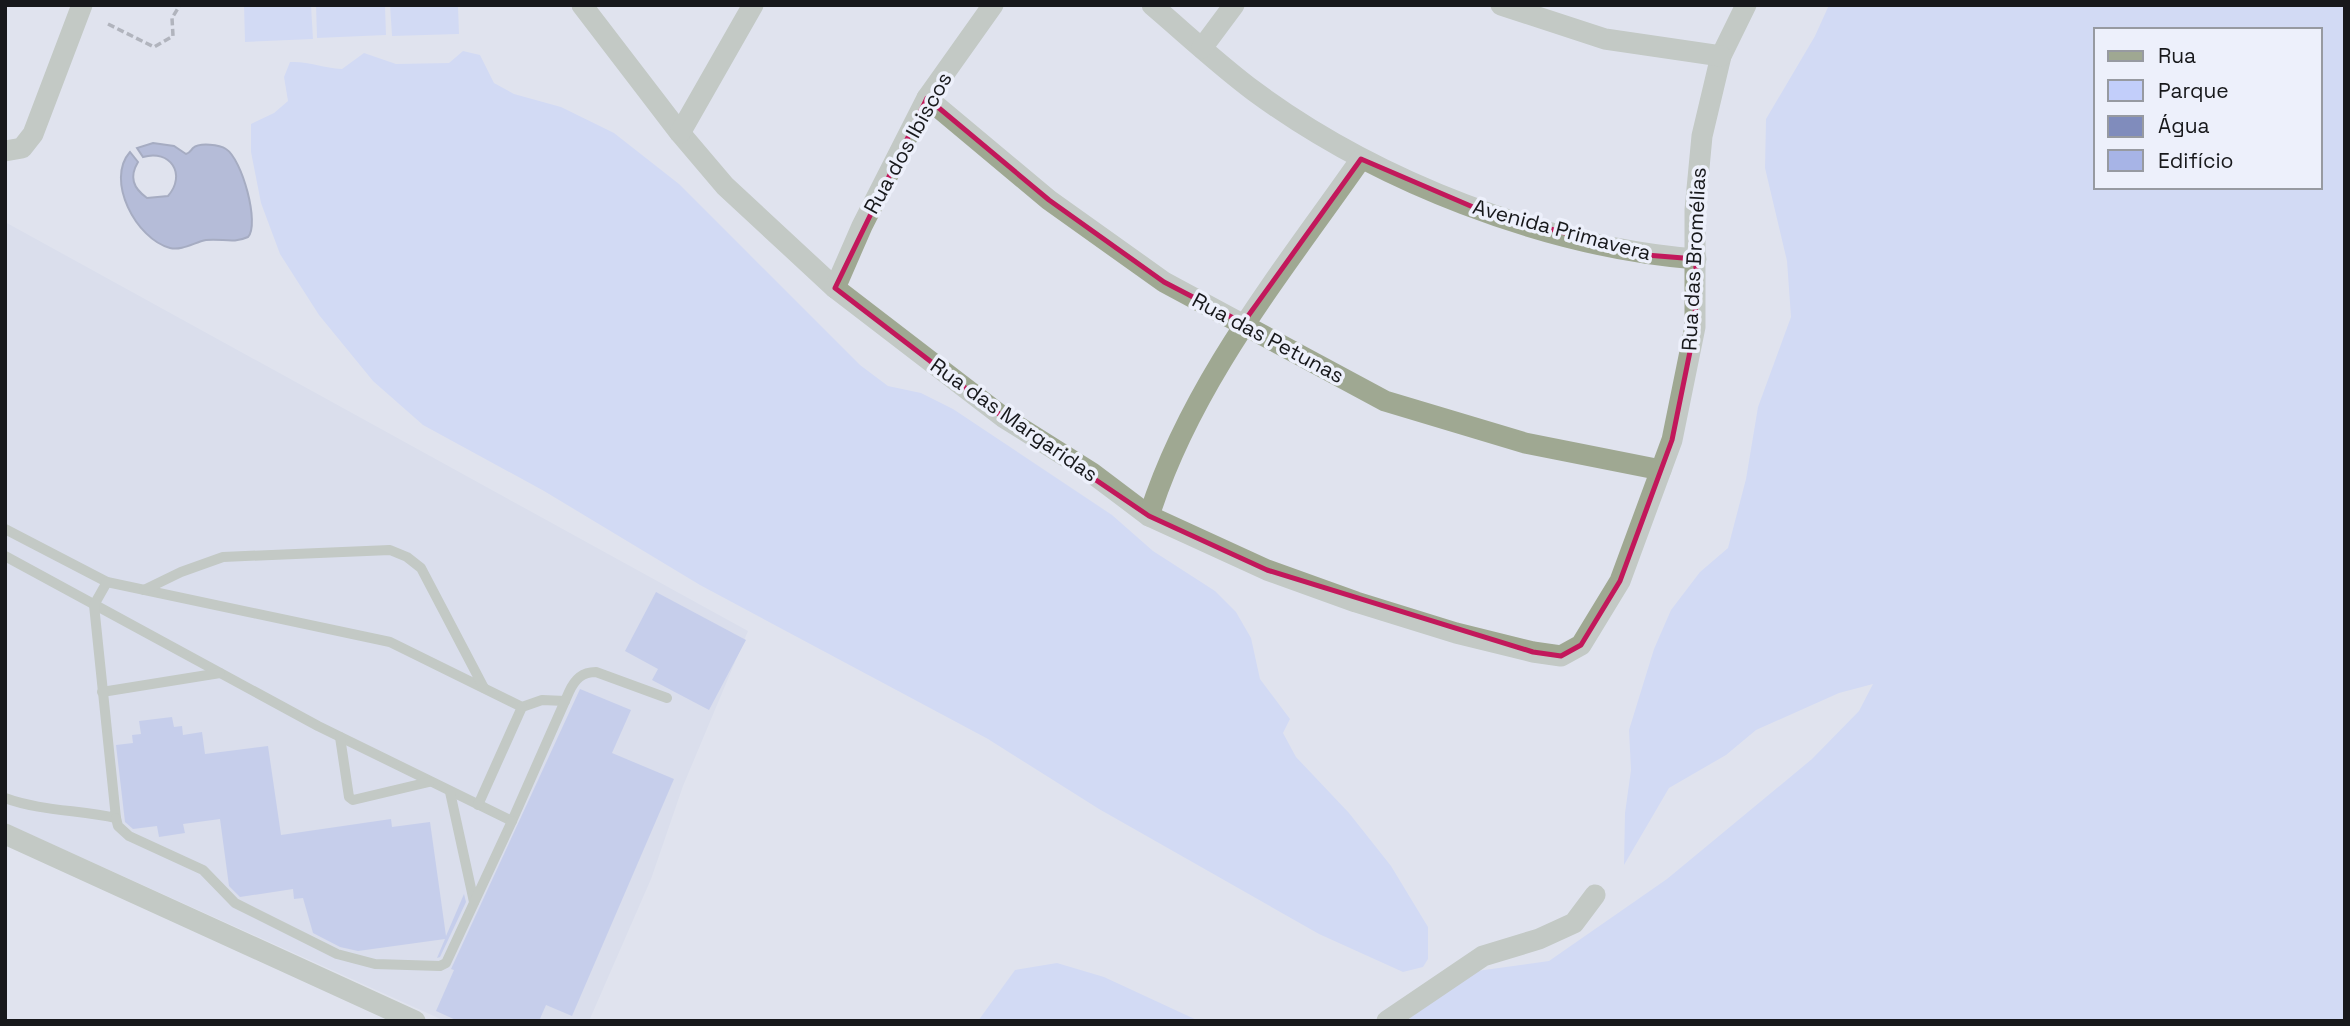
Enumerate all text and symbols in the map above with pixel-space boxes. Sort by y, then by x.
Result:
legend [2094,28,2322,189]
text: Rua [2158,42,2196,69]
street label: Rua dos Ibiscos [857,67,958,218]
text: Parque [2158,77,2229,104]
text: Água [2158,112,2210,139]
text: Edifício [2158,147,2234,174]
street label: Rua das Bromélias [1675,166,1712,351]
street label: Avenida Primavera [1470,193,1654,266]
street label: Rua das Petunas [1188,286,1349,389]
street label: Rua das Margaridas [925,352,1103,488]

